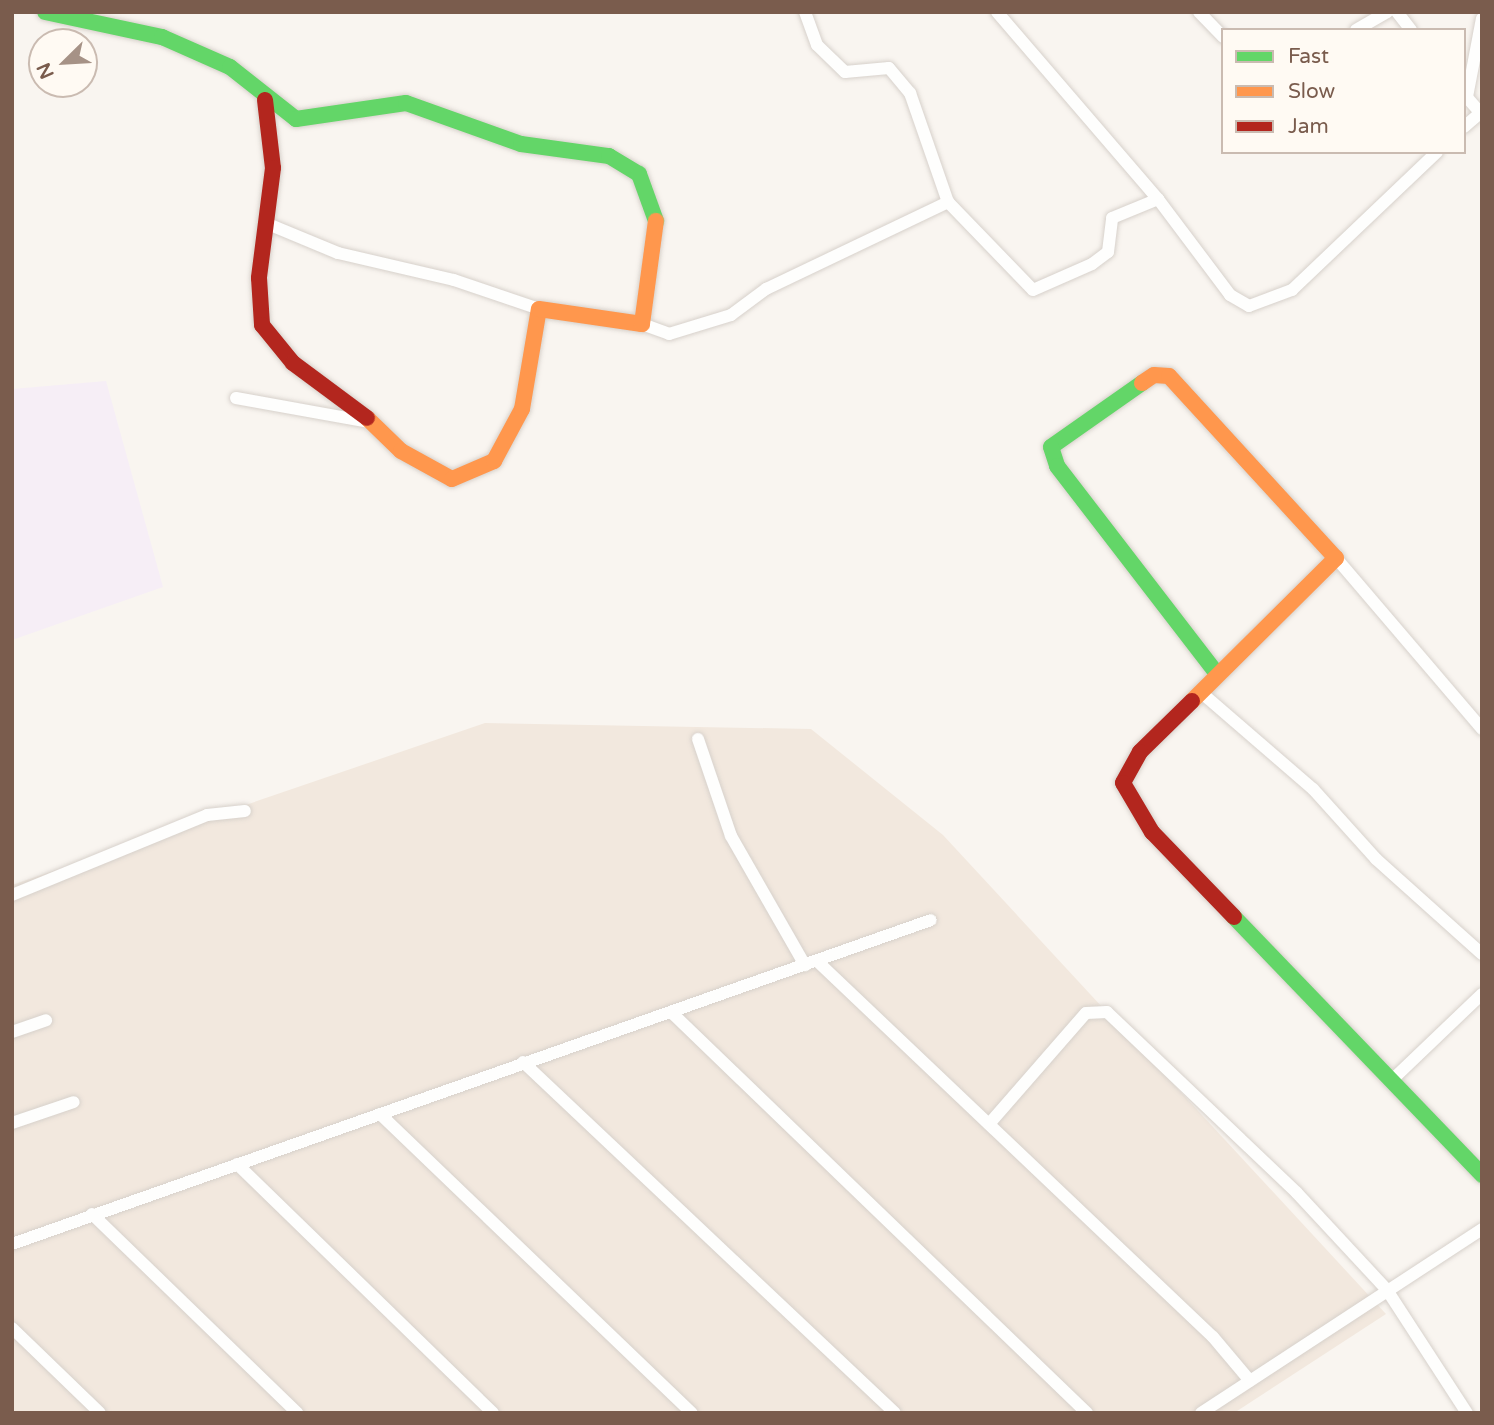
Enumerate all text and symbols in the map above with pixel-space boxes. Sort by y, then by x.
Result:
north arrow [28,28,98,98]
legend [1221,28,1466,154]
text: Fast [1288,44,1329,69]
text: N [32,59,59,82]
text: Slow [1288,79,1335,104]
text: Jam [1288,114,1329,139]

